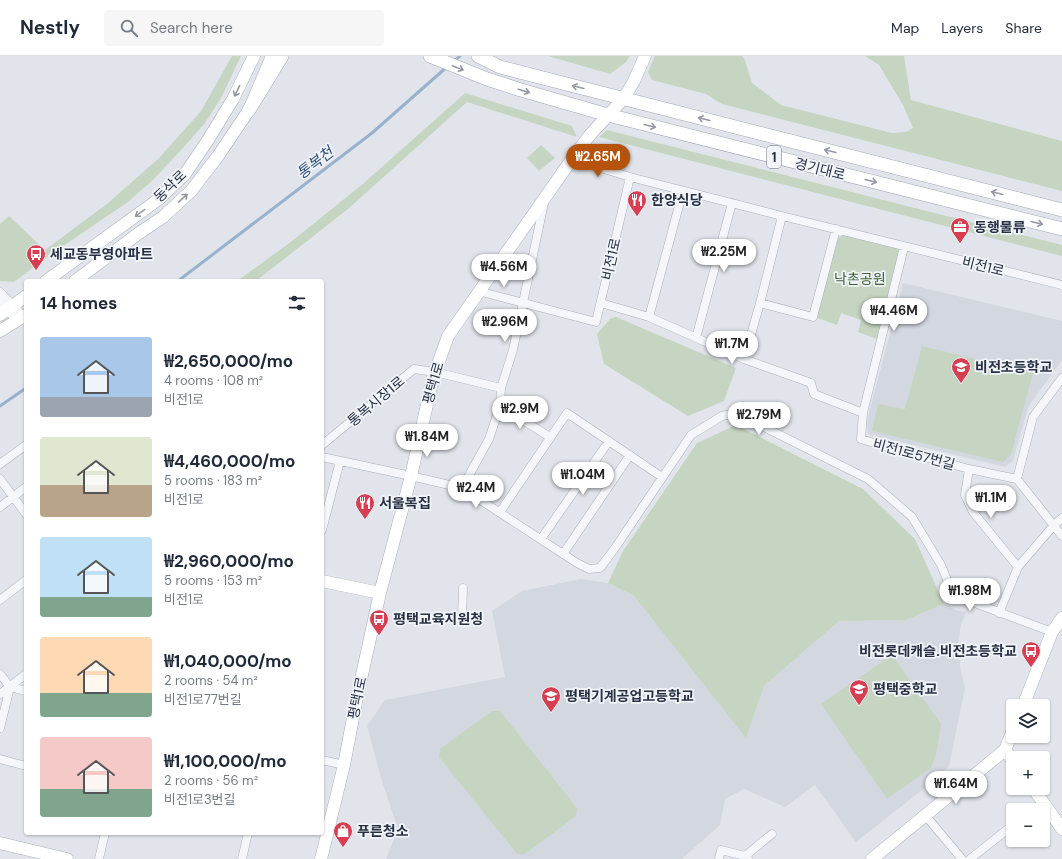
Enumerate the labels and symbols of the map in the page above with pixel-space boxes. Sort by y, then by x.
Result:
one-way arrow [452,64,464,72]
one-way arrow [572,83,585,90]
one-way arrow [233,85,240,97]
one-way arrow [517,88,530,95]
one-way arrow [698,115,711,123]
one-way arrow [643,122,656,130]
water label: 통복천 [292,141,339,183]
pin: ₩2.65M [565,144,631,178]
road number: 1 [767,146,781,168]
one-way arrow [824,147,837,155]
street label: 경기대로 [793,154,847,184]
street label: 동삭로 [150,166,190,206]
one-way arrow [864,178,877,186]
restaurant icon: 한양식당 [626,189,648,217]
one-way arrow [991,189,1004,197]
place label: 한양식당 [651,191,703,209]
one-way arrow [178,194,188,203]
one-way arrow [134,209,145,217]
office icon: 동행물류 [949,216,971,244]
place label: 동행물류 [974,218,1026,236]
one-way arrow [1031,220,1044,228]
street label: 비전1로 [597,236,625,282]
pin: ₩2.25M [691,239,757,273]
bus stop icon: 세교동부영아파트 [25,243,47,271]
place label: 세교동부영아파트 [50,245,153,263]
street label: 비전1로 [960,252,1006,280]
pin: ₩4.56M [471,254,537,288]
park label: 낙촌공원 [834,270,886,288]
pin: ₩4.46M [861,298,927,332]
pin: ₩2.96M [472,309,538,343]
pin: ₩1.7M [704,331,760,365]
school or university icon: 비전초등학교 [950,356,972,384]
place label: 비전초등학교 [975,358,1052,376]
street label: 평택1로 [418,360,448,406]
street label: 통복시장1로 [344,372,408,430]
pin: ₩2.9M [492,396,548,430]
pin: ₩2.79M [726,402,792,436]
pin: ₩1.84M [394,424,460,458]
street label: 비전1로57번길 [871,434,957,474]
pin: ₩1.04M [550,462,616,496]
pin: ₩2.4M [448,475,504,509]
pin: ₩1.1M [963,485,1019,519]
restaurant icon: 서울복집 [354,492,376,520]
place label: 서울복집 [379,494,431,512]
pin: ₩1.98M [937,578,1003,612]
bus stop icon: 평택교육지원청 [368,608,390,636]
place label: 평택교육지원청 [393,610,483,628]
bus stop icon: 비전롯데캐슬.비전초등학교 [1020,640,1042,668]
place label: 비전롯데캐슬.비전초등학교 [859,642,1017,660]
street label: 평택1로 [344,675,370,721]
school or university icon: 평택중학교 [848,678,870,706]
place label: 평택중학교 [873,680,938,698]
school or university icon: 평택기계공업고등학교 [540,685,562,713]
place label: 평택기계공업고등학교 [565,687,694,705]
pin: ₩1.64M [923,771,989,805]
shop icon: 푸른청소 [332,820,354,848]
place label: 푸른청소 [357,822,409,840]

